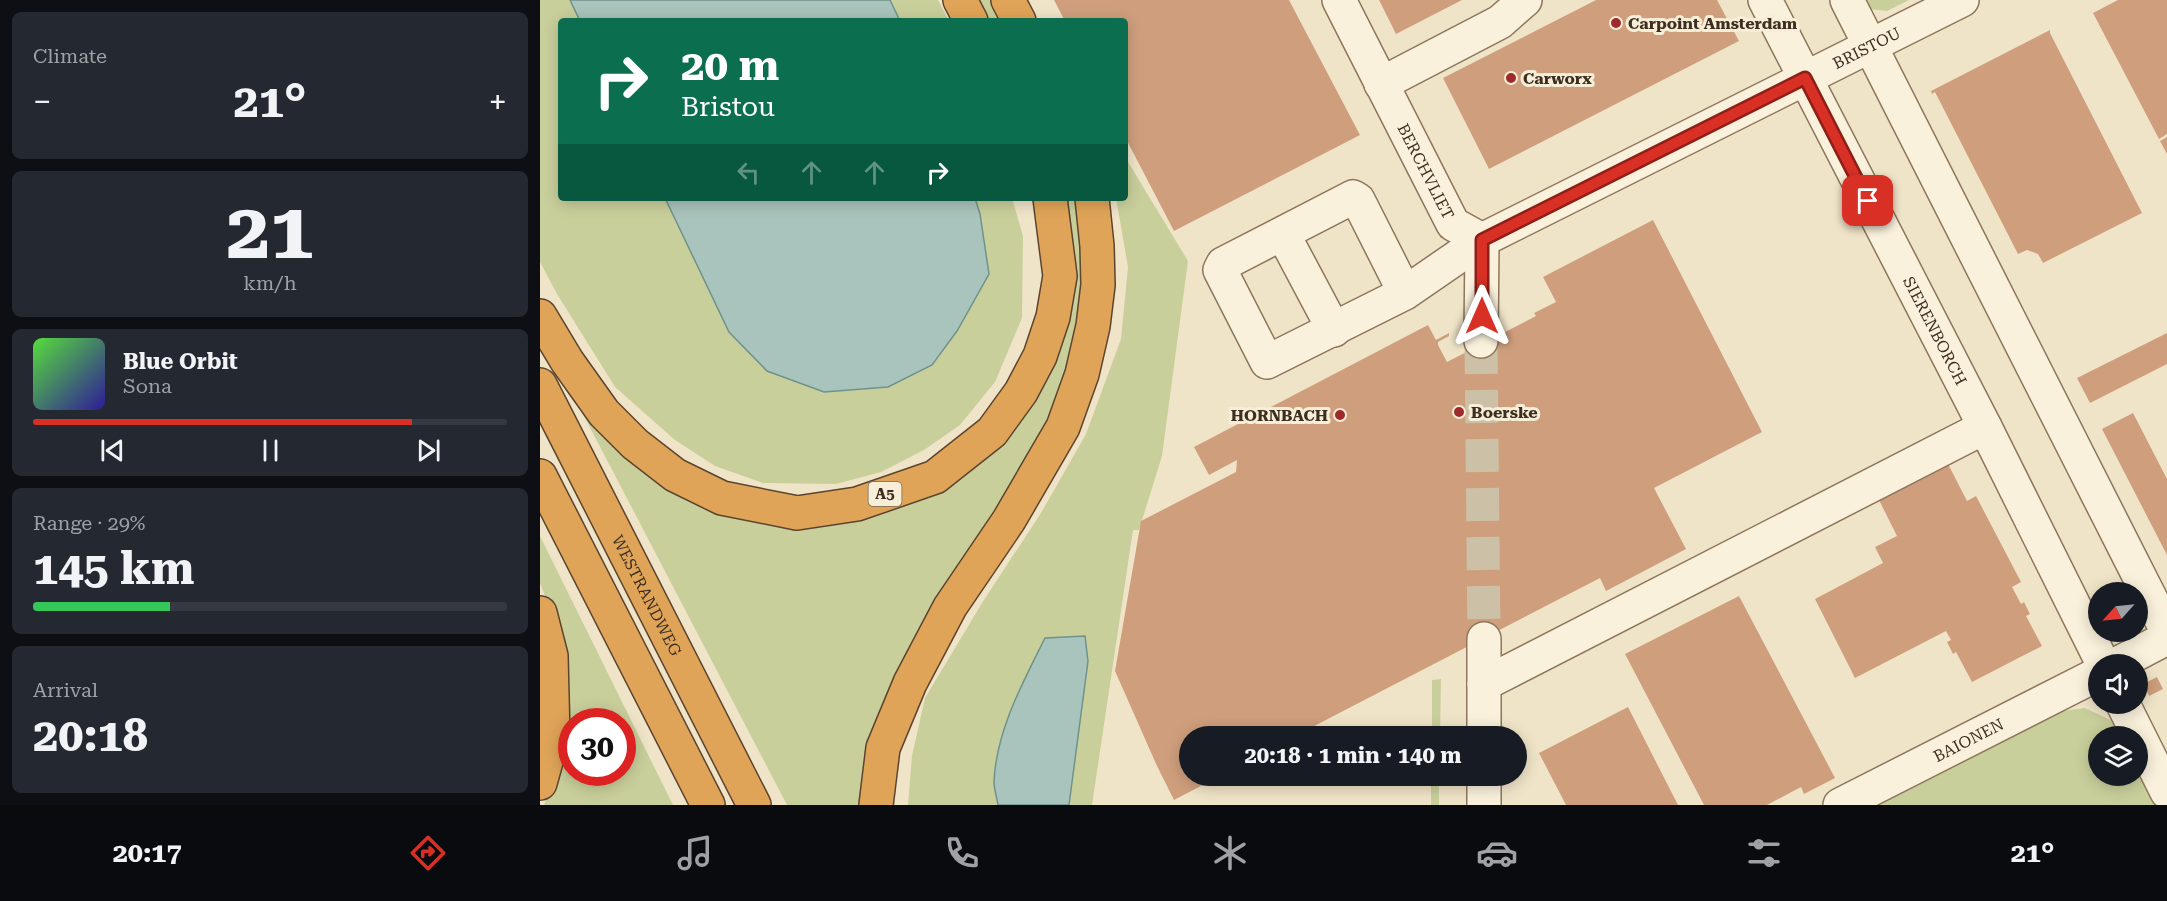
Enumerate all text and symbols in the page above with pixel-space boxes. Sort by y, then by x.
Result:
place label: Carpoint Amsterdam [1628,14,1798,33]
marker: Carpoint Amsterdam [1609,16,1623,30]
street label: BRISTOU [1830,23,1904,73]
text: 20 m [681,41,779,90]
icon: right [582,42,660,120]
text: Climate [33,44,107,68]
place label: Carworx [1523,69,1592,88]
marker: Carworx [1504,71,1518,85]
text: 21° [234,75,306,128]
text: − [33,82,51,121]
text: + [489,82,507,121]
text: Bristou [681,91,775,123]
street label: BERCHVLIET [1393,120,1458,223]
icon: left [732,156,765,189]
icon: ahead [795,156,828,189]
icon: ahead [858,156,891,189]
icon: right [921,156,954,189]
pin [1842,175,1893,226]
icon: arrive [1851,184,1884,217]
text: 21 [226,186,314,277]
text: km/h [243,271,297,295]
street label: SIERENBORCH [1899,273,1971,388]
position arrow [1450,284,1514,348]
text: Blue Orbit [123,349,238,374]
text: Sona [123,374,172,398]
place label: Boerske [1471,403,1538,422]
marker: Boerske [1452,405,1466,419]
place label: HORNBACH [1231,406,1328,425]
marker: HORNBACH [1333,408,1347,422]
icon: previous [96,434,129,467]
icon: pause [254,434,287,467]
icon: next [412,434,445,467]
road number: A5 [868,482,902,506]
text: Range · 29% [33,511,145,535]
street label: WESTRANDWEG [608,532,686,660]
text: 145 km [33,542,194,595]
north arrow [2088,582,2148,642]
map controls [2088,582,2148,786]
button: sound [2088,654,2148,714]
text: Arrival [33,678,98,702]
speed limit sign: 30 [558,708,636,786]
text: 20:18 [33,709,148,762]
street label: BAIONEN [1930,714,2007,766]
button: layers [2088,726,2148,786]
text: 20:18 · 1 min · 140 m [1244,743,1462,768]
icon: directions [407,832,449,874]
icon: music [674,832,716,874]
icon: phone [941,832,983,874]
icon: climate [1209,832,1251,874]
icon: car [1476,832,1518,874]
icon: filters [1743,832,1785,874]
text: 20:17 [113,837,182,869]
text: 21° [2011,837,2054,869]

